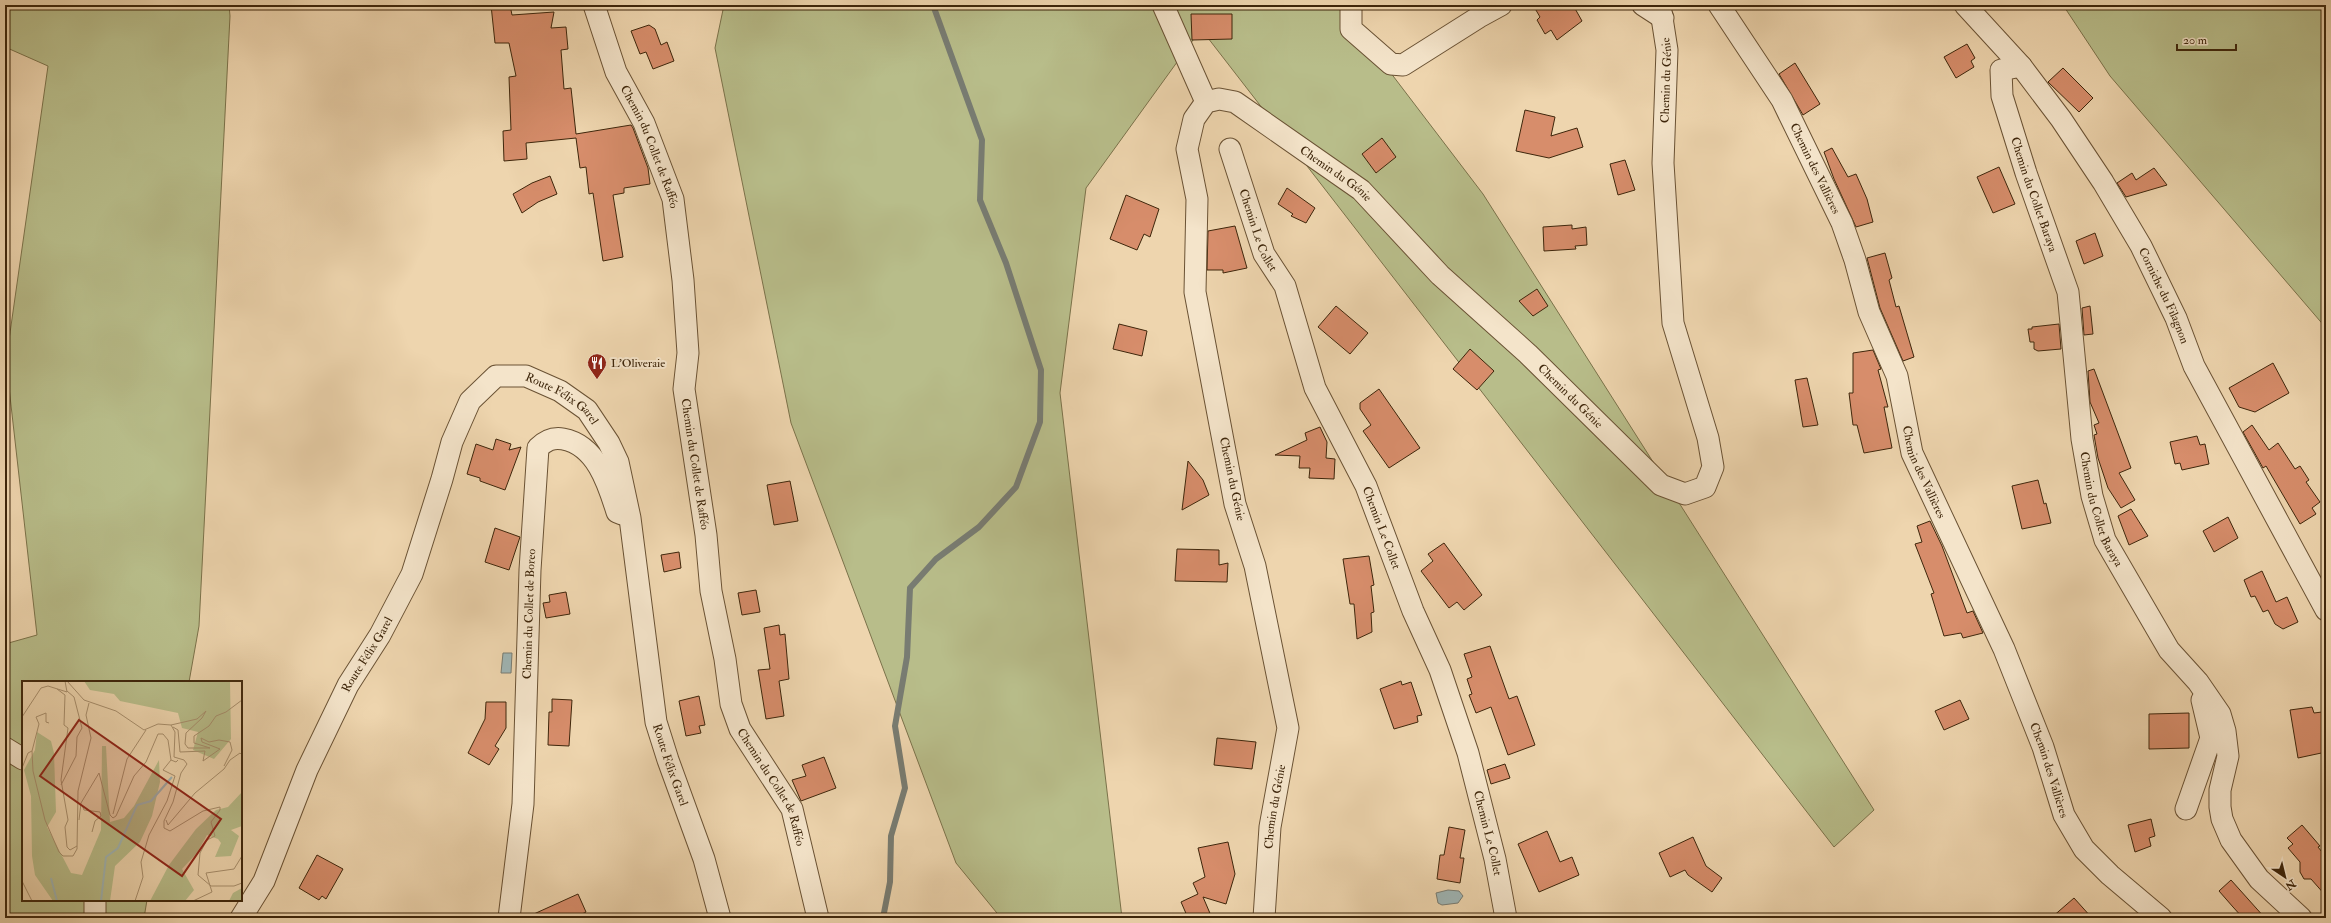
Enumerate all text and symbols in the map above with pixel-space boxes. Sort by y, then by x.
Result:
scale bar [2177,26,2236,52]
text: 20 m [2183,33,2208,48]
street label: Chemin du Génie [1657,37,1675,123]
street label: Chemin du Collet de Rafféo [617,83,682,209]
street label: Chemin des Vallières [1787,120,1844,216]
street label: Chemin du Collet Baraya [2008,135,2061,255]
street label: Chemin du Génie [1297,142,1375,204]
street label: Chemin Le Collet [1236,187,1281,274]
street label: Corniche du Filagnon [2135,245,2192,346]
restaurant icon: L'Oliveraie [586,352,608,380]
place label: L'Oliveraie [611,356,665,371]
street label: Chemin du Génie [1535,361,1606,431]
street label: Route Félix Garel [523,369,602,427]
street label: Chemin du Collet de Rafféo [678,397,713,531]
street label: Chemin des Vallières [1899,424,1949,521]
street label: Chemin du Génie [1216,436,1248,522]
street label: Chemin du Collet Baraya [2077,450,2127,570]
street label: Chemin Le Collet [1359,484,1404,571]
street label: Chemin du Collet de Boreo [519,548,539,679]
street label: Route Félix Garel [338,614,396,694]
inset map [22,681,242,901]
street label: Chemin des Vallières [2026,720,2072,821]
street label: Route Félix Garel [650,722,692,808]
street label: Chemin du Collet de Rafféo [734,725,808,848]
street label: Chemin du Génie [1261,763,1289,849]
street label: Chemin Le Collet [1470,789,1505,877]
north arrow [2265,857,2305,897]
text: N [2282,876,2299,894]

